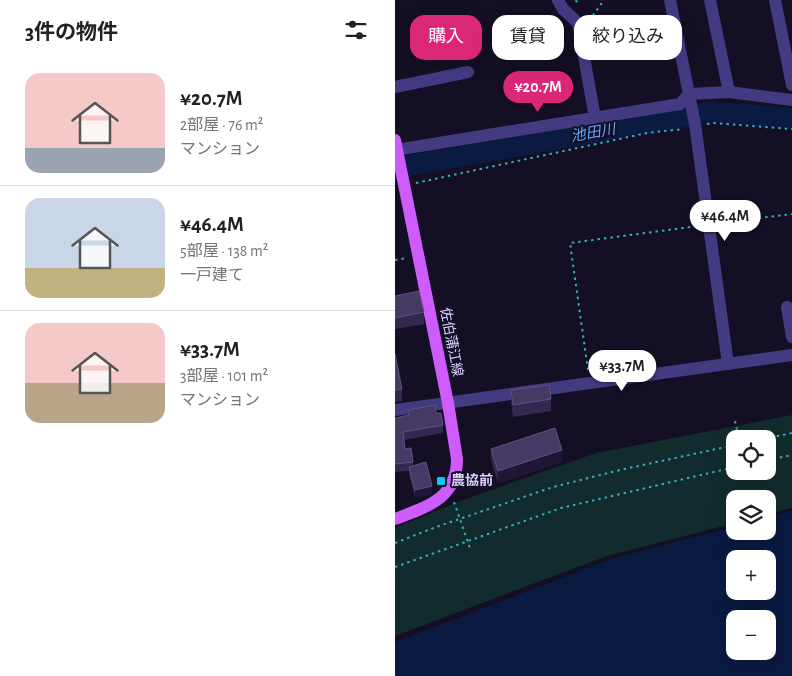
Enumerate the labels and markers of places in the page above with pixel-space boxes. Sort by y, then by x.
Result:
pin: ¥20.7M [497,70,579,113]
pin: ¥46.4M [684,200,766,242]
pin: ¥33.7M [581,350,663,392]
place label: 農協前 [451,472,493,488]
marker: 農協前 [435,475,447,487]

